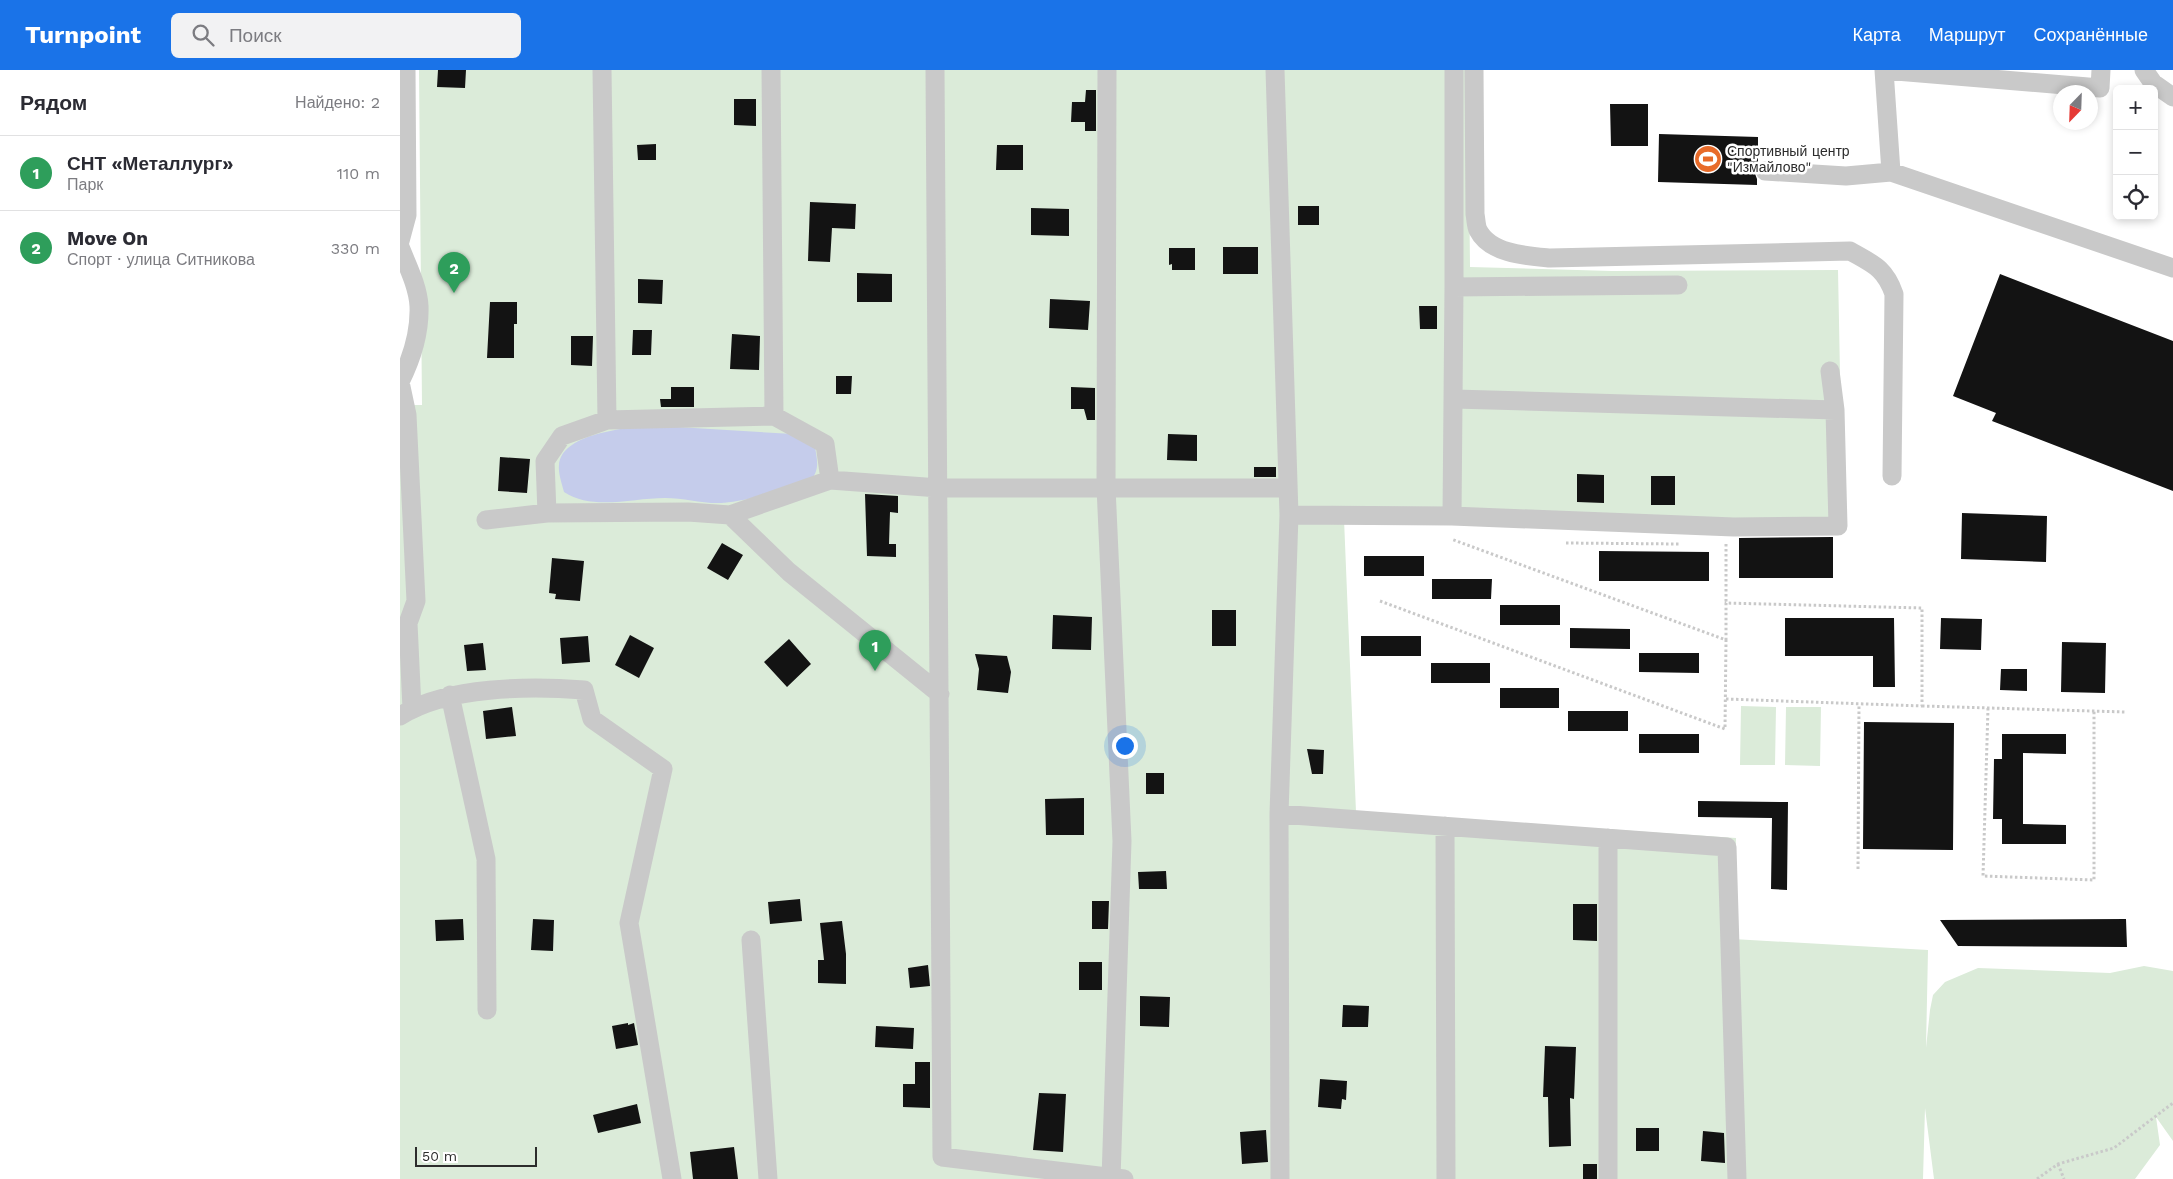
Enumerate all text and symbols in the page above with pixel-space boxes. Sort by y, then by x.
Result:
search box [171,13,521,58]
text: Turnpoint [25,21,141,49]
icon: search [189,21,217,49]
text: Поиск [229,24,282,47]
text: Карта [1853,24,1901,45]
text: Маршрут [1929,24,2005,45]
text: Сохранённые [2033,24,2148,45]
north arrow [2053,85,2098,130]
map controls [2113,85,2158,220]
button: + [2113,85,2158,130]
text: Рядом [20,90,87,115]
text: Найдено: 2 [295,93,380,112]
button: − [2113,130,2158,175]
place label: Спортивный центр "Измайлово" [1727,143,1850,175]
sports icon: Спортивный центр "Измайлово" [1693,144,1723,174]
text: СНТ «Металлург» [67,152,233,175]
text: 1 [33,164,39,183]
text: 110 m [337,164,380,183]
text: Парк [67,175,103,194]
button: locate [2113,175,2158,220]
text: Move On [67,227,148,250]
text: 2 [31,239,41,258]
text: 330 m [331,239,380,258]
text: Спорт · улица Ситникова [67,250,255,269]
pin: 2 [438,252,470,293]
pin: 1 [859,630,891,671]
your location [1112,733,1138,759]
scale bar [415,1144,538,1167]
text: 50 m [422,1148,457,1164]

